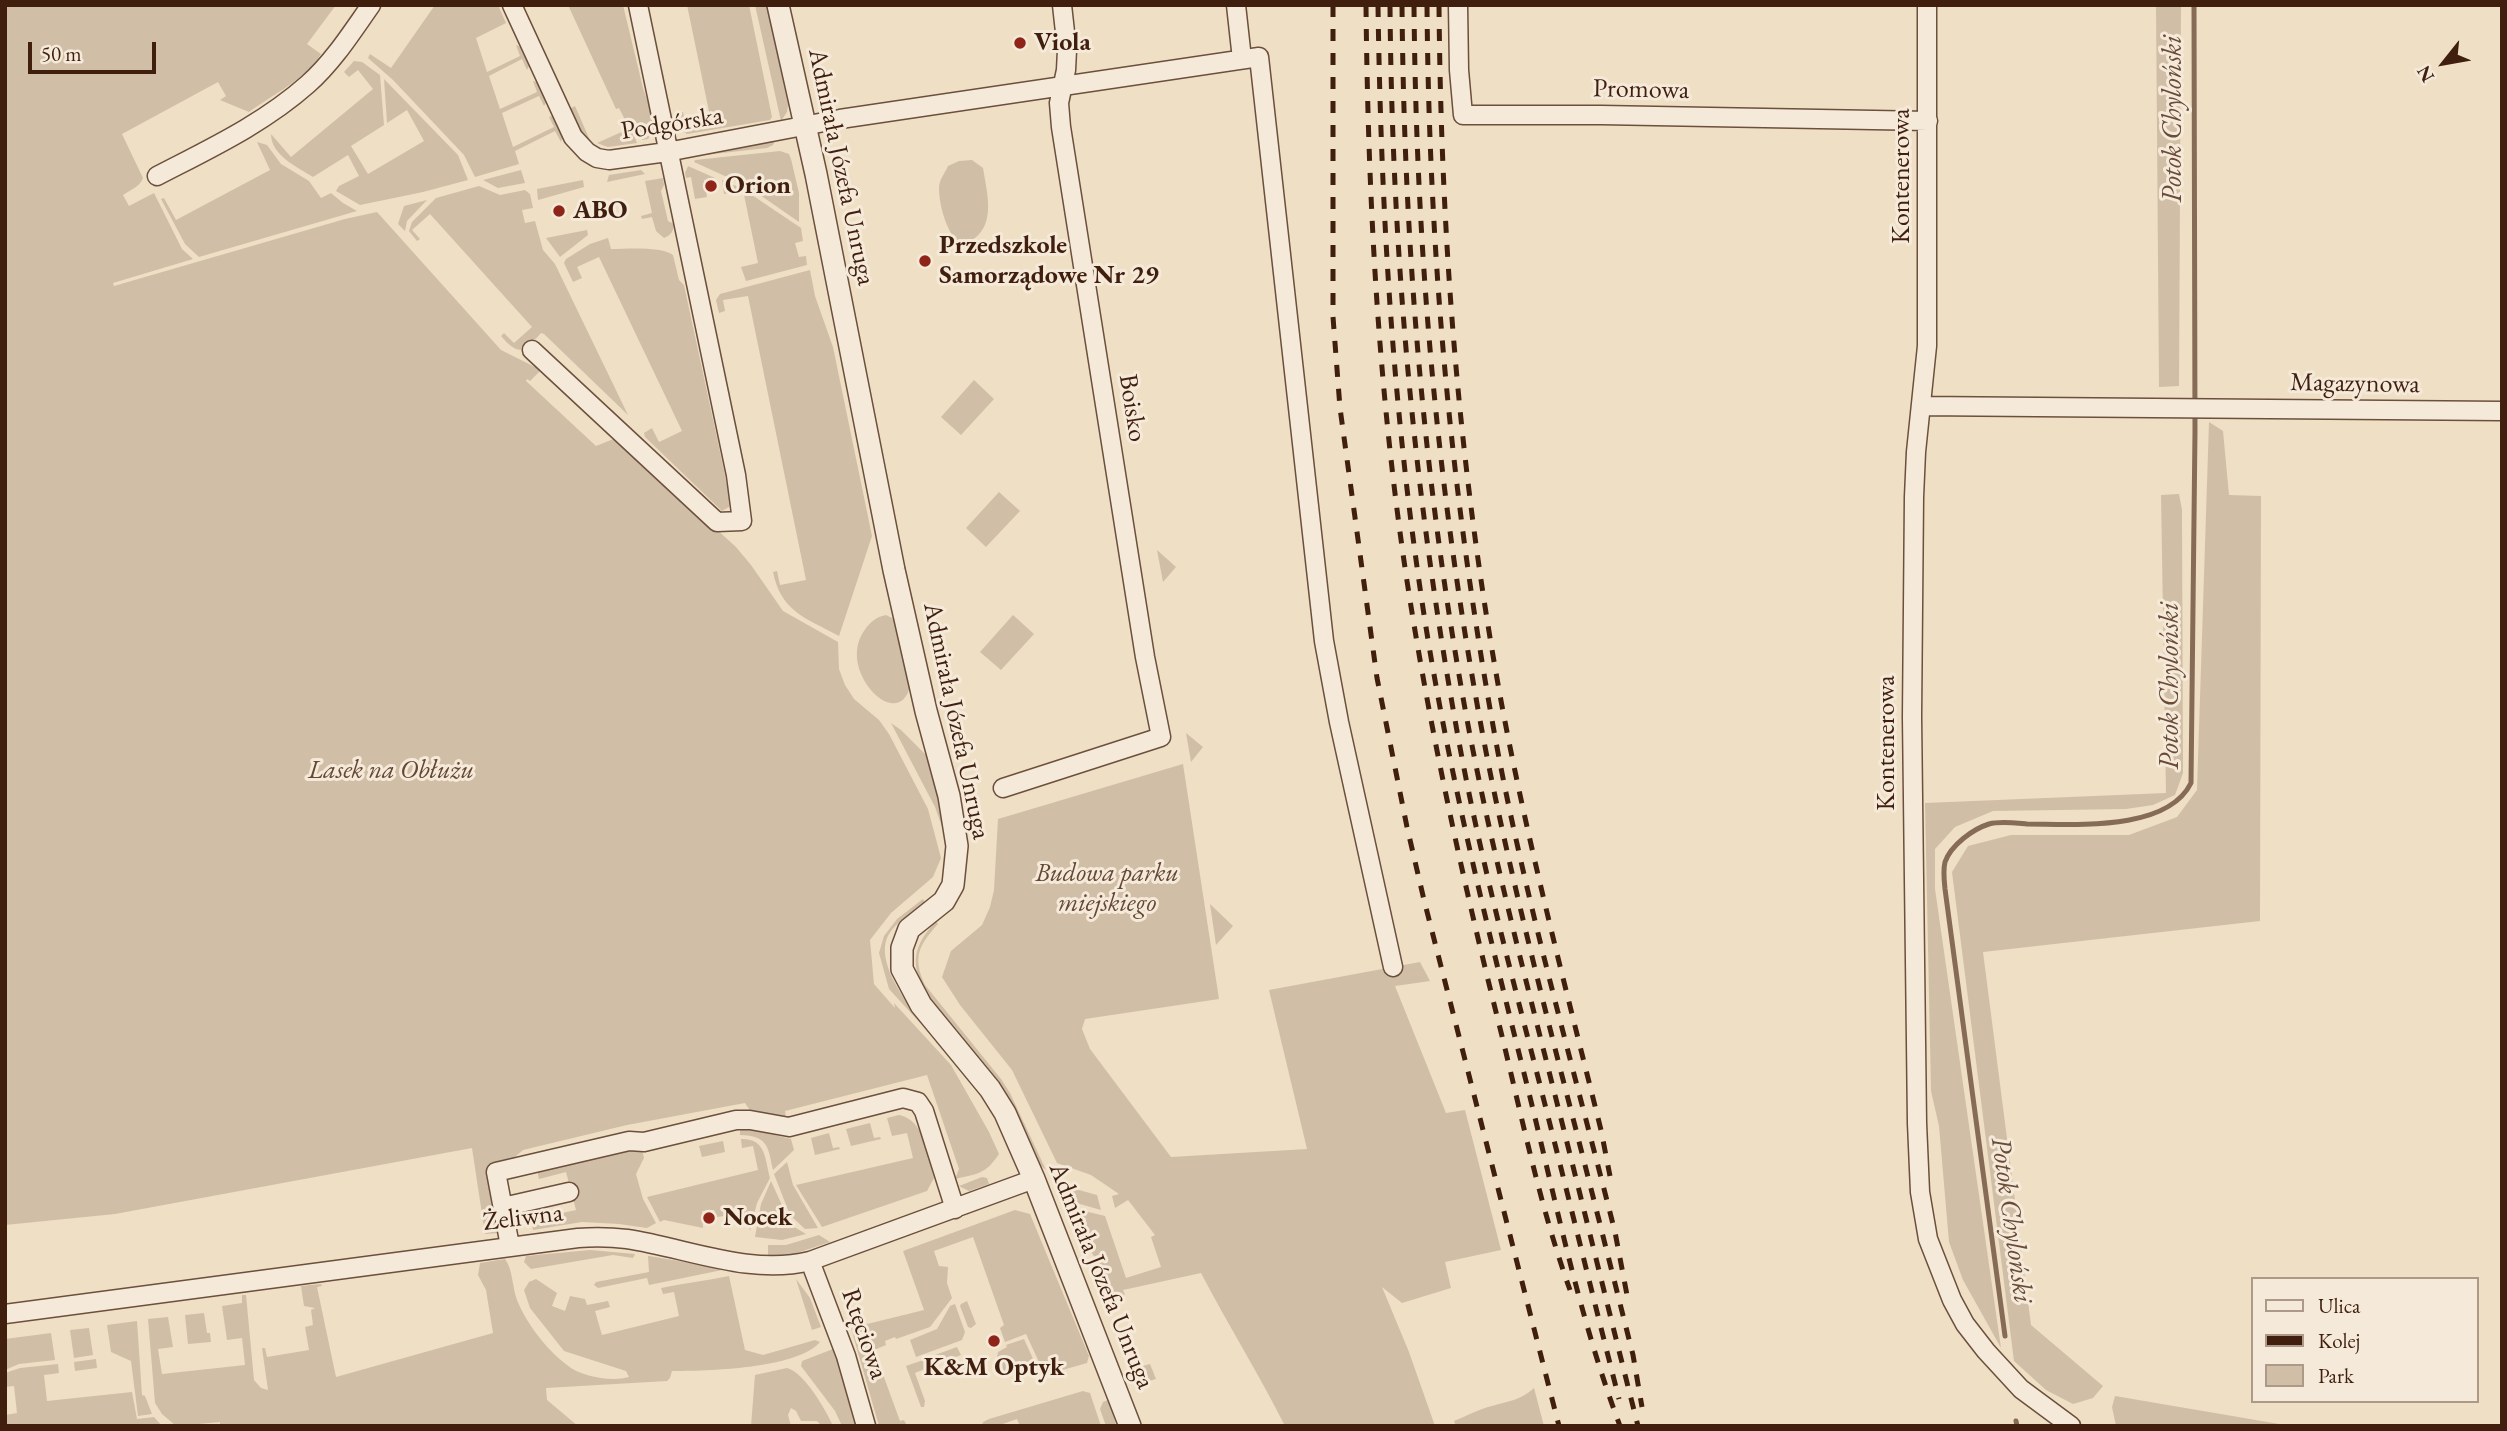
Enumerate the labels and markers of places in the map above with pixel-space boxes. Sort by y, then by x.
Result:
place label: Viola [1034,27,1091,59]
marker: Viola [1012,35,1028,51]
place label: Orion [725,170,791,202]
marker: Orion [703,178,719,194]
place label: ABO [573,195,627,227]
marker: ABO [551,203,567,219]
place label: Przedszkole Samorządowe Nr 29 [939,230,1159,292]
marker: Przedszkole Samorządowe Nr 29 [917,253,933,269]
place label: Nocek [723,1202,792,1234]
marker: Nocek [701,1210,717,1226]
marker: K&M Optyk [986,1333,1002,1349]
place label: K&M Optyk [924,1352,1064,1384]

